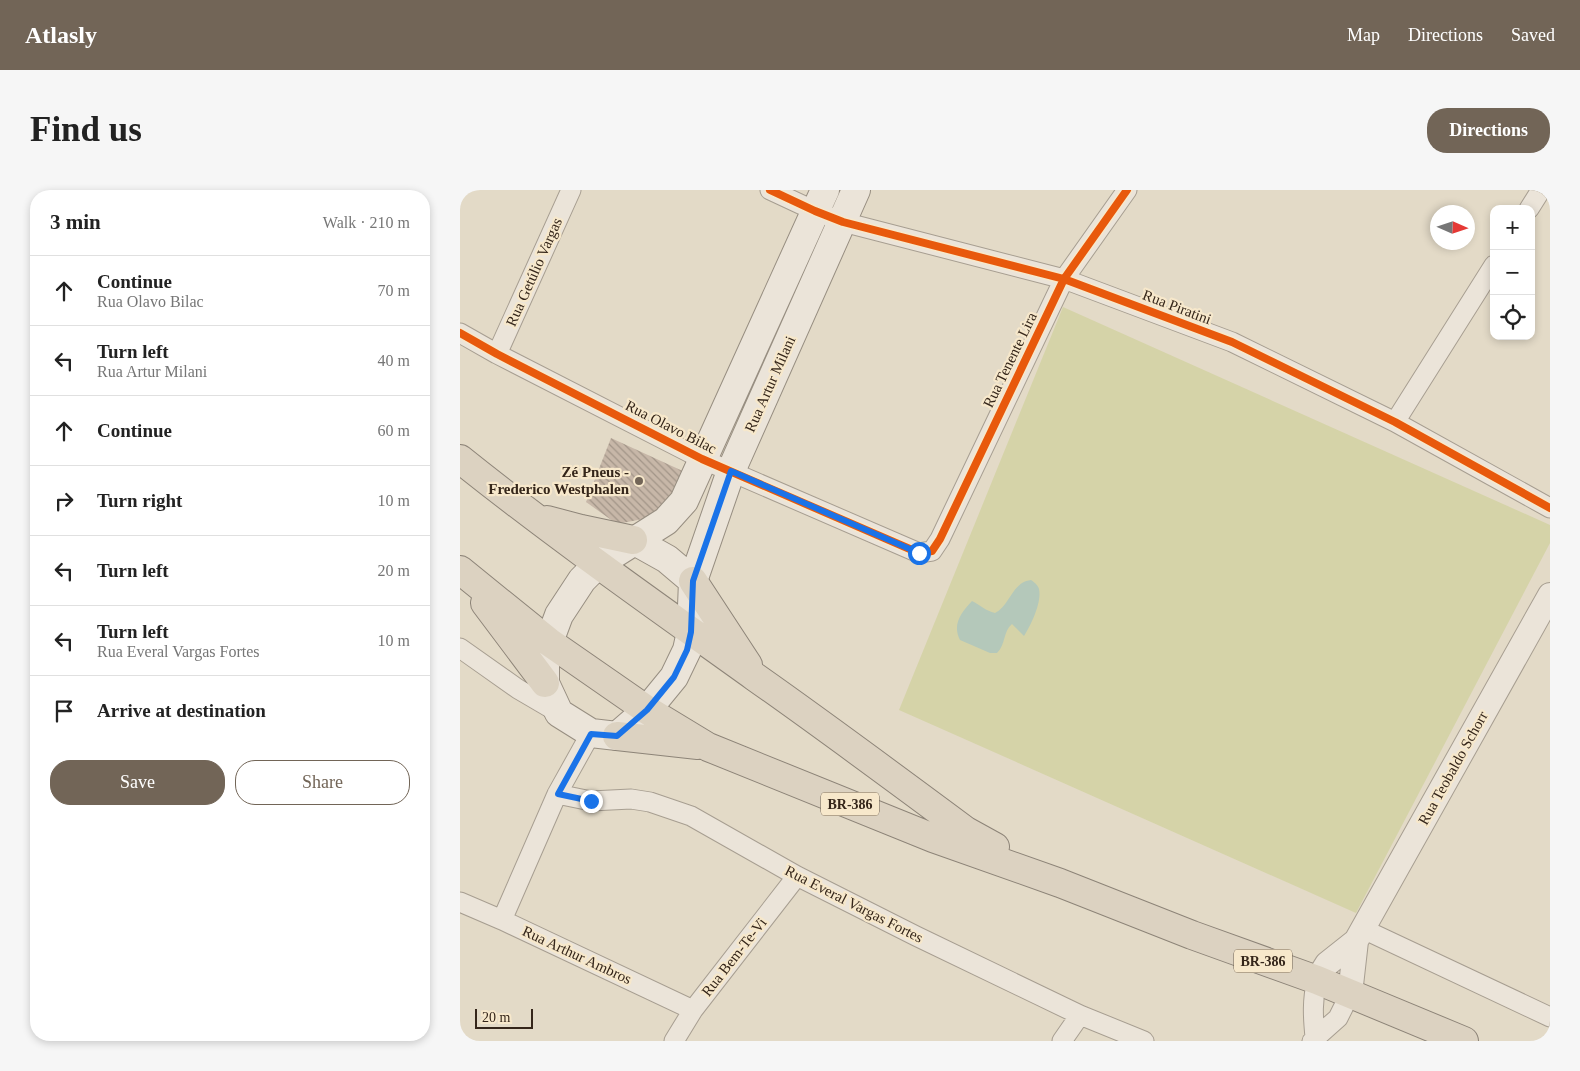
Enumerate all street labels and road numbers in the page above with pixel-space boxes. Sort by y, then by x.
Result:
street label: Rua Getúlio Vargas [503,215,565,329]
street label: Rua Piratini [1140,287,1214,327]
street label: Rua Tenente Lira [980,310,1040,410]
street label: Rua Artur Milani [742,334,798,434]
street label: Rua Olavo Bilac [623,397,719,457]
street label: Rua Teobaldo Schorr [1415,709,1491,827]
road number: BR-386 [821,792,879,816]
street label: Rua Everal Vargas Fortes [782,862,926,946]
street label: Rua Bem-Te-Vi [698,915,770,999]
street label: Rua Arthur Ambros [520,923,634,987]
road number: BR-386 [1234,949,1292,972]

